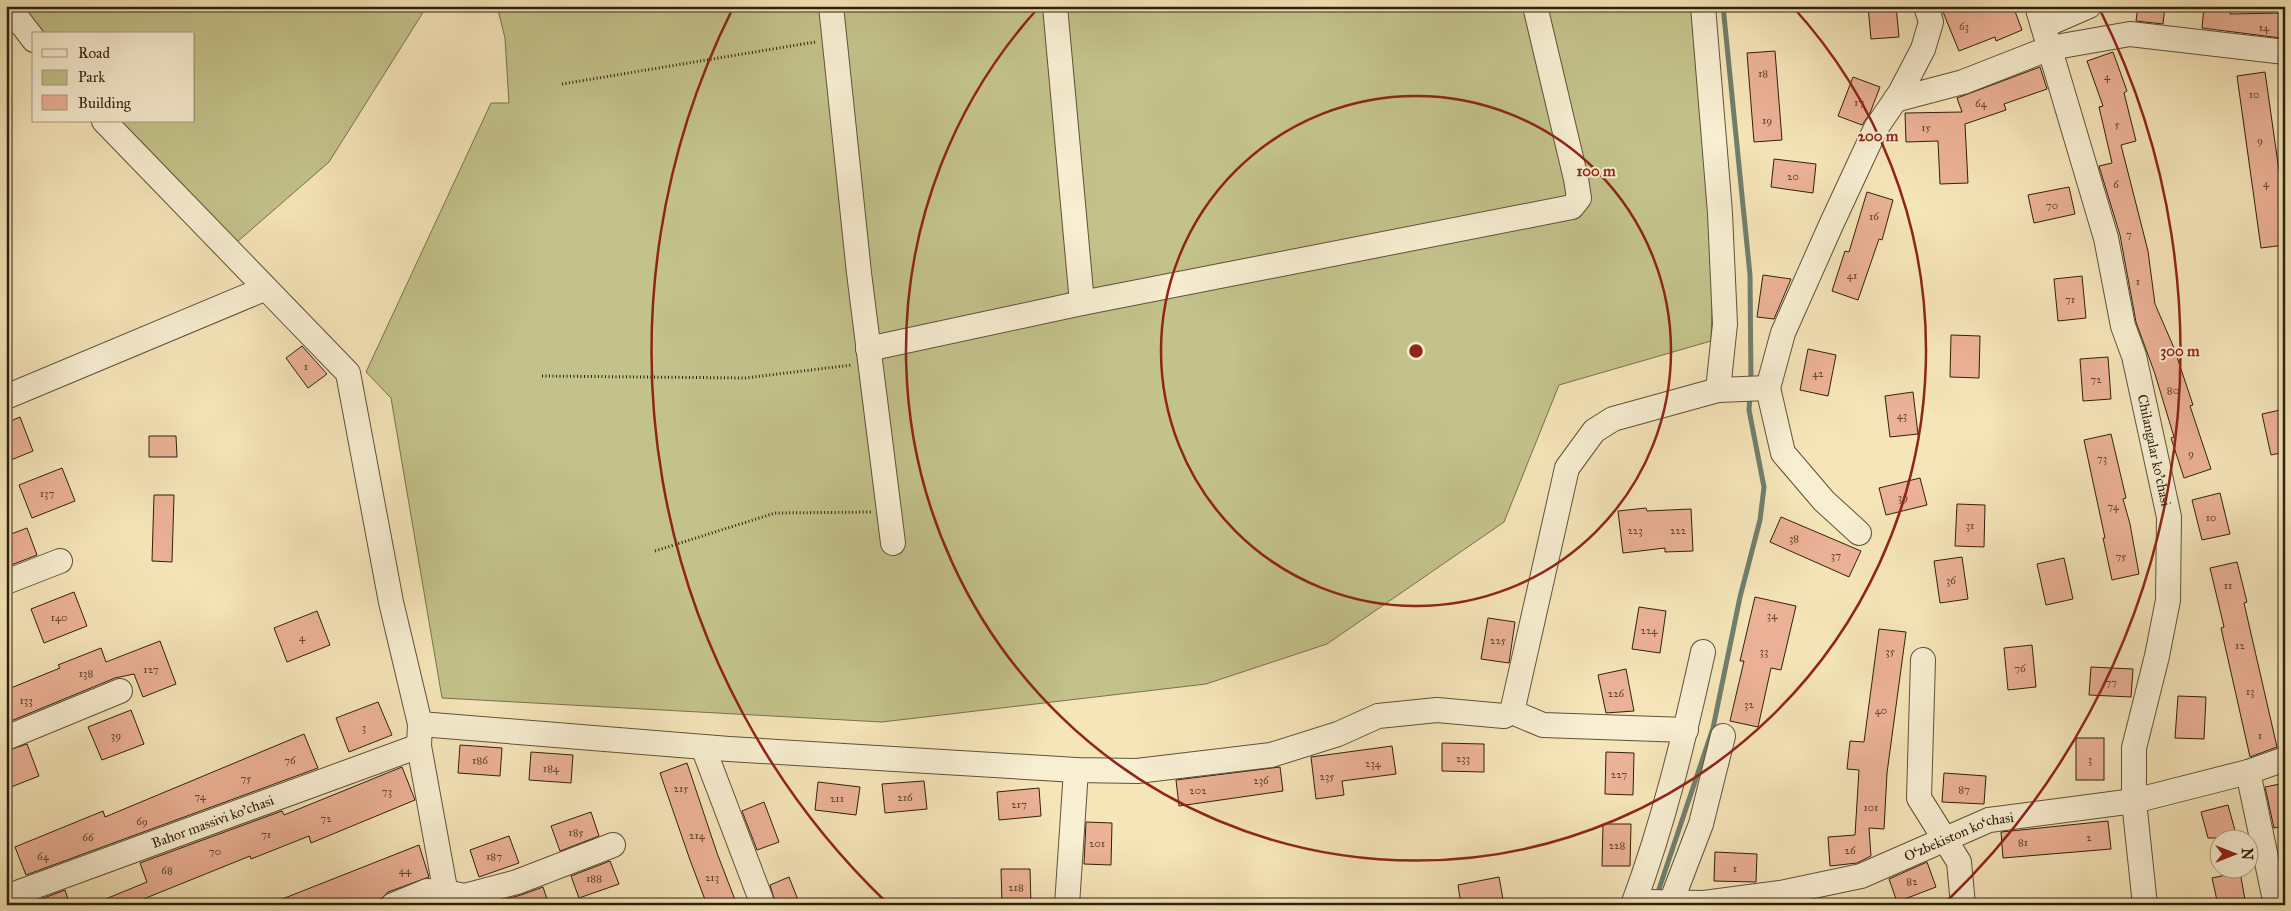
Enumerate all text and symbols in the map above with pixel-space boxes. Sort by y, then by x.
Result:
house number: 63 [1959,20,1969,33]
house number: 14 [2259,21,2270,34]
legend [32,32,195,122]
text: Road [78,44,110,62]
house number: 18 [1758,67,1768,80]
text: Park [78,68,105,86]
house number: 4 [2104,70,2111,83]
house number: 10 [2249,88,2259,101]
text: Building [78,94,132,112]
house number: 17 [1854,96,1864,109]
house number: 64 [1975,97,1988,110]
house number: 19 [1762,114,1772,127]
house number: 5 [2114,118,2120,131]
house number: 15 [1921,121,1931,134]
text: 200 m [1858,127,1899,145]
house number: 9 [2257,134,2263,147]
text: 100 m [1576,162,1616,180]
house number: 20 [1787,170,1799,183]
house number: 4 [2263,177,2270,190]
house number: 6 [2113,178,2119,191]
house number: 70 [2046,199,2058,212]
house number: 16 [1869,210,1879,223]
house number: 7 [2126,228,2132,241]
house number: 41 [1847,269,1857,282]
house number: 1 [2136,275,2140,288]
house number: 71 [2065,293,2075,306]
centre of rings [1407,342,1425,360]
text: 300 m [2160,342,2200,361]
house number: 1 [304,360,308,373]
house number: 42 [1812,367,1824,380]
house number: 72 [2090,373,2102,386]
house number: 80 [2167,384,2179,397]
street label: Chilangalar ko'chasi [2134,393,2175,508]
house number: 43 [1897,409,1907,422]
house number: 9 [2188,447,2194,460]
house number: 73 [2097,452,2107,465]
house number: 137 [40,487,54,500]
house number: 39 [1898,491,1908,504]
house number: 74 [2107,500,2120,513]
house number: 10 [2206,511,2216,524]
house number: 31 [1966,519,1974,532]
house number: 223 [1627,524,1643,537]
house number: 222 [1670,524,1687,537]
house number: 38 [1789,532,1799,545]
house number: 37 [1831,549,1841,562]
house number: 75 [2116,550,2126,563]
house number: 36 [1946,574,1956,587]
house number: 11 [2224,579,2232,592]
house number: 34 [1767,609,1778,622]
house number: 140 [51,611,67,624]
house number: 224 [1641,624,1658,637]
house number: 4 [299,631,306,644]
house number: 225 [1490,634,1506,647]
house number: 12 [2235,639,2245,652]
house number: 33 [1760,645,1768,658]
house number: 35 [1885,645,1895,658]
house number: 76 [2014,662,2026,675]
house number: 127 [143,663,159,676]
house number: 138 [79,667,93,680]
house number: 77 [2105,676,2117,689]
house number: 13 [2246,685,2254,698]
house number: 226 [1608,687,1625,700]
house number: 133 [19,694,33,707]
house number: 32 [1744,698,1754,711]
house number: 40 [1875,704,1887,717]
house number: 3 [362,721,366,734]
house number: 39 [111,729,121,742]
house number: 1 [2258,729,2262,742]
house number: 233 [1456,752,1470,765]
house number: 3 [2088,753,2092,766]
house number: 76 [284,754,296,767]
house number: 186 [472,754,488,767]
house number: 234 [1365,757,1382,770]
house number: 184 [543,762,560,775]
house number: 227 [1611,768,1627,781]
house number: 235 [1320,770,1334,783]
house number: 75 [241,772,251,785]
house number: 236 [1253,774,1269,787]
house number: 215 [674,782,688,795]
house number: 87 [1958,783,1970,796]
house number: 202 [1189,784,1207,797]
house number: 73 [382,785,392,798]
house number: 74 [194,790,207,803]
street label: Bahor massivi ko'chasi [149,791,276,852]
house number: 216 [897,791,913,804]
house number: 211 [830,792,844,805]
house number: 217 [1011,798,1027,811]
house number: 101 [1864,801,1878,814]
street label: O‘zbekiston ko‘chasi [1901,808,2015,865]
house number: 72 [320,812,332,825]
house number: 69 [136,815,148,828]
house number: 185 [568,826,584,839]
house number: 71 [261,828,271,841]
north arrow [2208,828,2258,878]
house number: 214 [689,829,706,842]
house number: 66 [82,831,94,844]
house number: 2 [2086,831,2092,844]
house number: 81 [2018,836,2028,849]
house number: 201 [1089,837,1105,850]
house number: 228 [1609,839,1625,852]
house number: 26 [1844,844,1856,857]
house number: 70 [209,845,221,858]
text: N [2238,848,2255,860]
house number: 64 [37,850,50,863]
house number: 187 [486,850,502,863]
house number: 1 [1733,862,1737,875]
house number: 68 [161,864,173,877]
house number: 44 [399,864,412,877]
house number: 213 [705,871,719,884]
house number: 188 [586,872,602,885]
house number: 82 [1906,875,1918,888]
house number: 218 [1008,881,1024,894]

